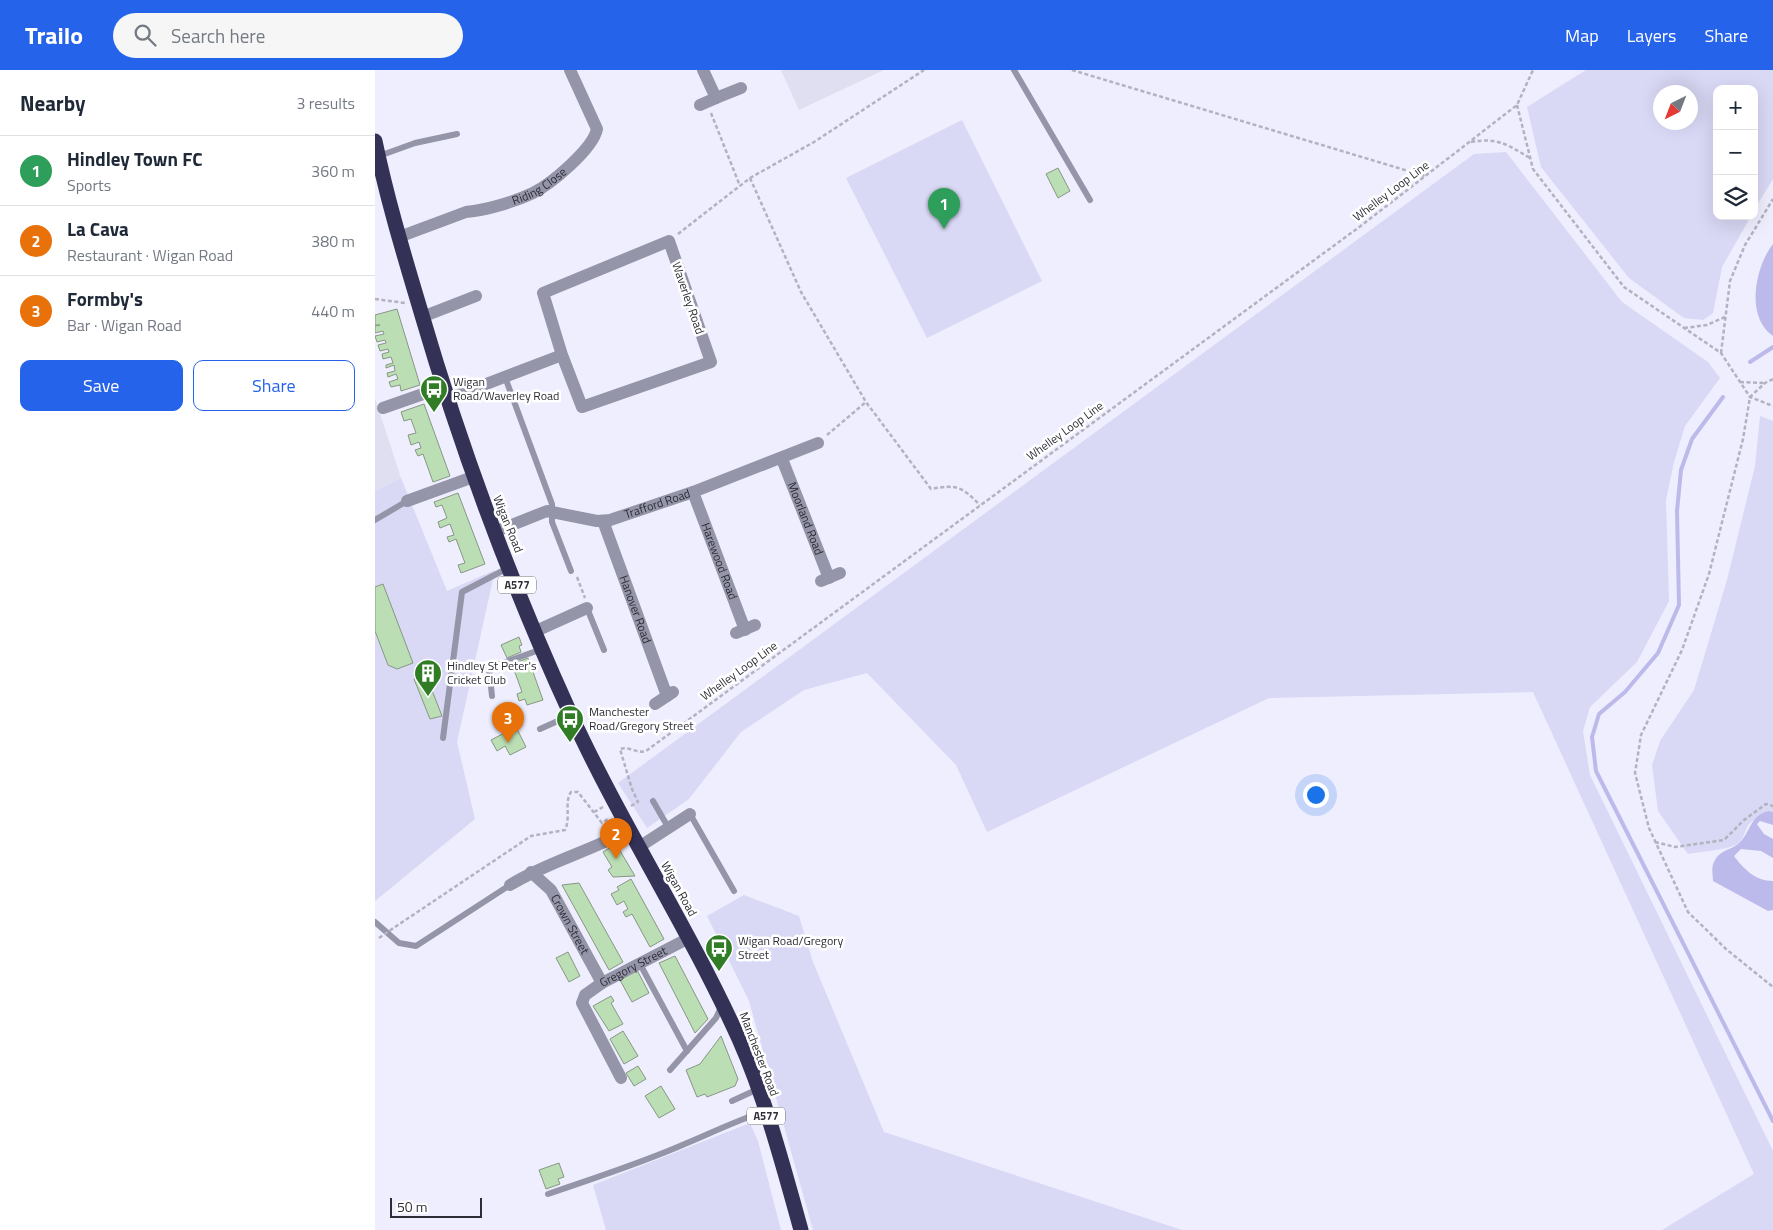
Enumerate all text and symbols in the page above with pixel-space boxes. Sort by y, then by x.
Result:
search box [113,13,463,58]
text: Trailo [25,17,83,53]
icon: search [131,21,159,49]
text: Search here [171,21,265,50]
text: Map [1565,22,1599,49]
text: Layers [1627,22,1676,49]
text: Share [1704,22,1748,49]
north arrow [1653,85,1698,130]
map controls [1713,85,1758,220]
button: + [1713,85,1758,130]
text: Nearby [20,87,85,119]
text: 3 results [296,91,355,115]
button: − [1713,130,1758,175]
text: Hindley Town FC [67,144,203,173]
street label: Whelley Loop Line [1349,156,1433,226]
text: 1 [32,159,40,183]
text: 360 m [311,159,355,183]
street label: Riding Close [509,162,571,210]
text: Sports [67,173,111,197]
button: layers [1713,175,1758,220]
pin: 1 [928,188,960,229]
text: La Cava [67,214,129,243]
text: 2 [32,229,40,253]
text: 380 m [311,229,355,253]
text: Restaurant · Wigan Road [67,243,233,267]
street label: Waverley Road [667,259,710,337]
text: Formby's [67,284,143,313]
text: 3 [32,299,40,323]
text: 440 m [311,299,355,323]
text: Bar · Wigan Road [67,313,182,337]
button: Save [20,360,183,411]
button: Share [193,360,355,411]
place label: Wigan Road/Waverley Road [453,372,559,405]
bus stop icon: Wigan Road/Waverley Road [419,374,449,413]
street label: Whelley Loop Line [1022,396,1107,465]
street label: Moorland Road [783,479,829,558]
street label: Trafford Road [622,484,693,524]
street label: Wigan Road [488,492,529,555]
street label: Harewood Road [696,520,743,602]
street label: Hanover Road [615,572,657,646]
road number: A577 [498,576,536,594]
street label: Whelley Loop Line [696,636,781,705]
place label: Hindley St Peter's Cricket Club [447,656,537,689]
building icon: Hindley St Peter's Cricket Club [413,658,443,697]
pin: 3 [492,702,524,743]
place label: Manchester Road/Gregory Street [589,702,694,735]
bus stop icon: Manchester Road/Gregory Street [555,704,585,743]
your location [1303,782,1329,808]
pin: 2 [600,818,632,859]
street label: Wigan Road [656,858,702,920]
street label: Crown Street [546,891,595,958]
place label: Wigan Road/Gregory Street [738,931,844,964]
bus stop icon: Wigan Road/Gregory Street [704,933,734,972]
street label: Gregory Street [596,941,671,992]
street label: Manchester Road [735,1009,784,1099]
road number: A577 [747,1108,785,1124]
scale bar [390,1195,483,1218]
text: 50 m [397,1196,427,1217]

